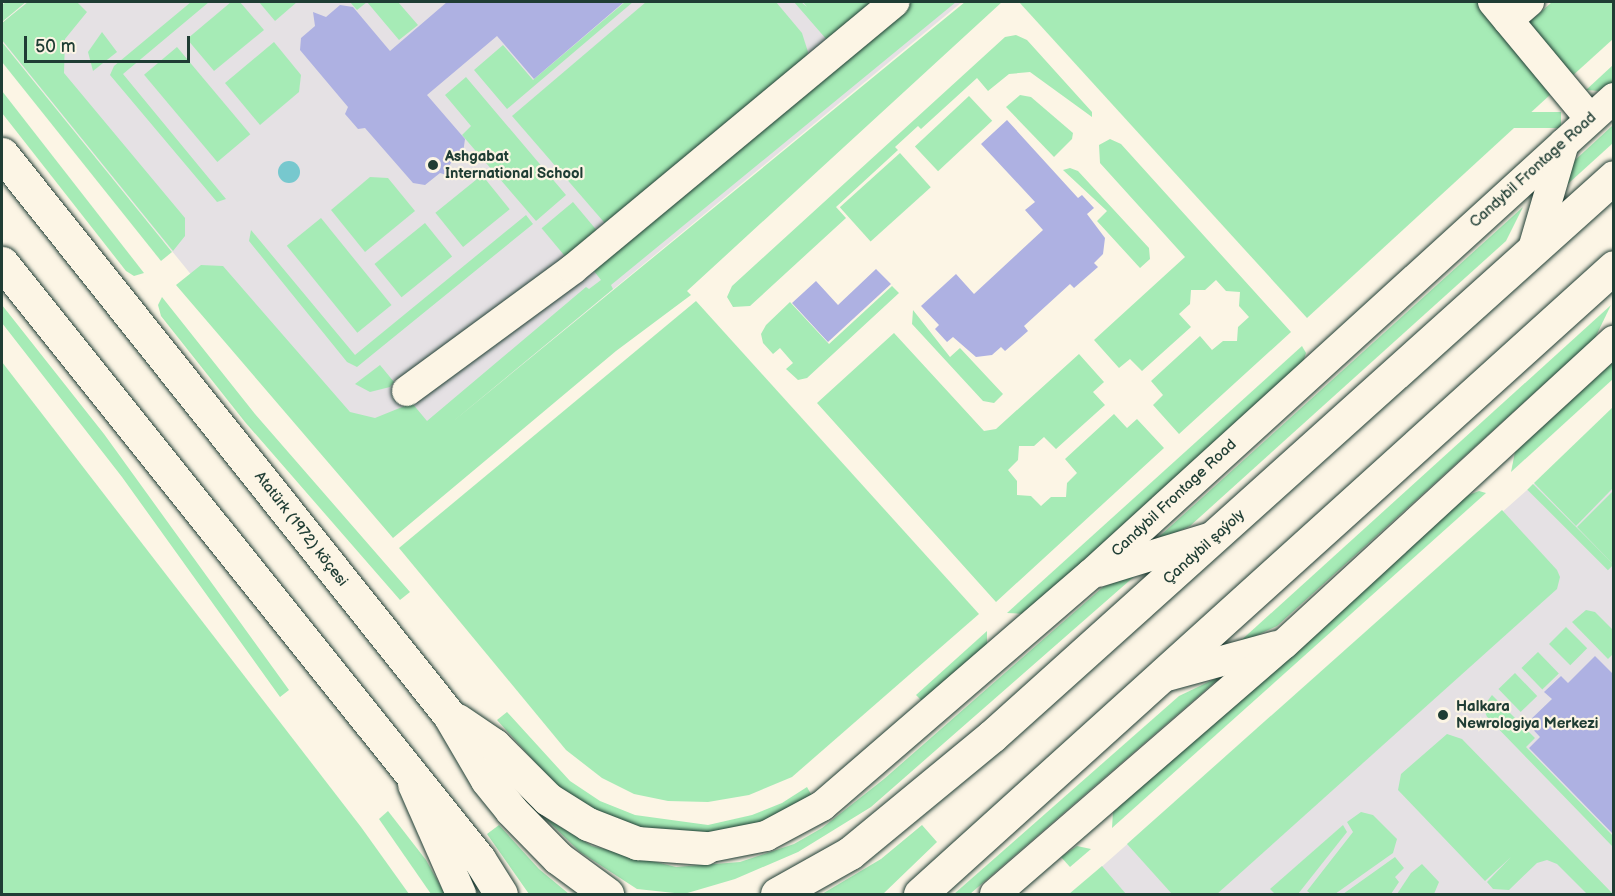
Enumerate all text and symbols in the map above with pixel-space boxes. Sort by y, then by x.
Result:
scale bar [27,24,194,62]
text: 50 m [35,36,76,57]
street label: Candybil Frontage Road [1466,108,1600,232]
place label: Ashgabat International School [445,147,583,182]
marker: Ashgabat International School [426,158,440,172]
street label: Candybil Frontage Road [1108,436,1240,560]
street label: Atatürk (1972) köçesi [251,468,351,590]
street label: Çandybil şaýoly [1160,506,1248,588]
place label: Halkara Newrologiya Merkezi [1456,697,1598,732]
marker: Halkara Newrologiya Merkezi [1434,706,1452,724]

